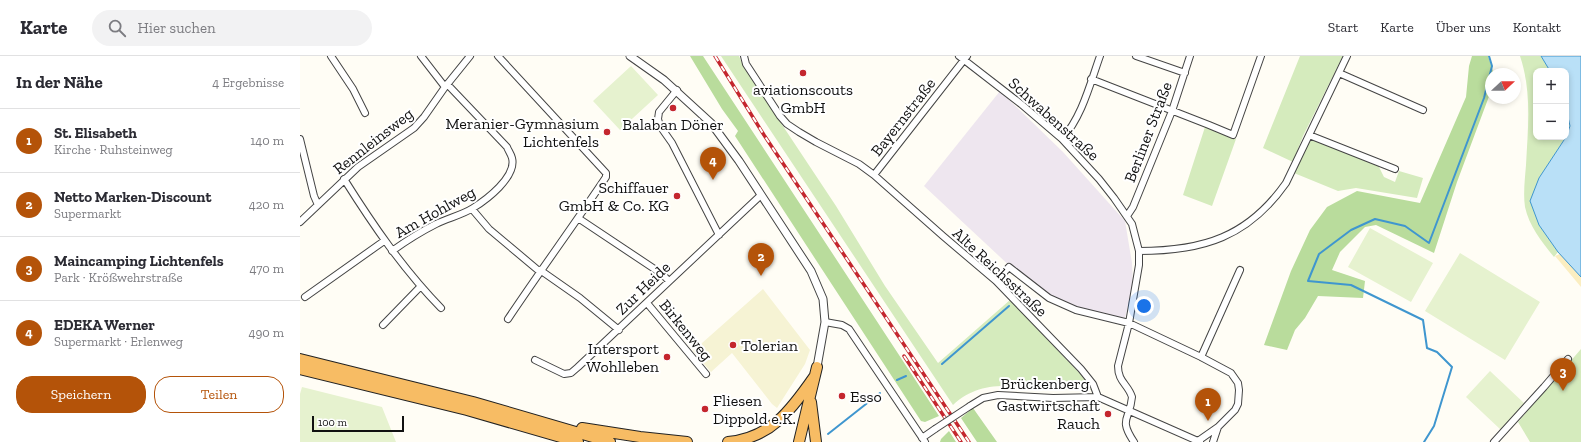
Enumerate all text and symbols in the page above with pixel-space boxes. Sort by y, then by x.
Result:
search box [92,10,372,46]
text: Karte [20,16,68,39]
icon: search [106,17,128,39]
text: Hier suchen [138,19,216,37]
text: Start [1328,19,1358,36]
text: Karte [1380,19,1414,36]
text: Über uns [1436,19,1491,36]
text: Kontakt [1513,19,1561,36]
marker: aviationscouts GmbH [798,68,808,78]
north arrow [1485,68,1521,104]
map controls [1533,68,1569,140]
button: + [1533,68,1569,104]
text: In der Nähe [16,72,103,92]
street label: Schwabenstraße [1005,73,1103,165]
street label: Bayernstraße [867,74,939,160]
text: 4 Ergebnisse [212,75,284,90]
street label: Berliner Straße [1120,79,1176,185]
place label: aviationscouts GmbH [753,80,853,117]
marker: Balaban Döner [668,103,678,113]
street label: Rennleinsweg [329,104,417,178]
button: − [1533,104,1569,140]
place label: Meranier-Gymnasium Lichtenfels [446,114,599,151]
place label: Balaban Döner [622,115,724,134]
text: St. Elisabeth [54,124,137,142]
marker: Meranier-Gymnasium Lichtenfels [602,127,612,137]
text: 1 [26,133,32,148]
text: 140 m [250,133,284,148]
text: Kirche · Ruhsteinweg [54,142,173,157]
pin: 4 [700,147,726,180]
place label: Schiffauer GmbH & Co. KG [559,178,669,215]
street label: Am Hohlweg [391,182,479,242]
text: Netto Marken-Discount [54,188,211,206]
marker: Schiffauer GmbH & Co. KG [672,191,682,201]
text: 2 [26,197,32,212]
text: 420 m [249,197,284,212]
text: Supermarkt [54,206,121,221]
street label: Alte Reichsstraße [949,223,1051,321]
pin: 2 [748,243,774,276]
text: Maincamping Lichtenfels [54,252,224,270]
street label: Zur Heide [612,257,674,319]
text: 3 [26,261,32,276]
text: 470 m [249,261,284,276]
text: Park · Krößwehrstraße [54,270,183,285]
street label: Birkenweg [655,295,717,365]
your location [1134,296,1154,316]
text: EDEKA Werner [54,316,155,334]
text: 4 [25,325,33,340]
text: 490 m [248,325,284,340]
text: Supermarkt · Erlenweg [54,334,183,349]
place label: Tolerian [741,336,799,355]
place label: Intersport Wohlleben [586,339,660,376]
marker: Tolerian [728,340,738,350]
marker: Intersport Wohlleben [662,352,672,362]
pin: 3 [1550,358,1576,391]
street label: Brückenberg [1000,374,1090,393]
button: Speichern [16,376,146,413]
button: Teilen [154,376,284,413]
place label: Esso [850,387,882,406]
pin: 1 [1195,388,1221,421]
place label: Fliesen Dippold e.K. [713,391,796,428]
marker: Esso [837,391,847,401]
place label: Gastwirtschaft Rauch [997,396,1100,433]
marker: Fliesen Dippold e.K. [700,404,710,414]
marker: Gastwirtschaft Rauch [1103,409,1113,419]
scale bar [312,414,404,433]
text: 100 m [318,416,347,429]

